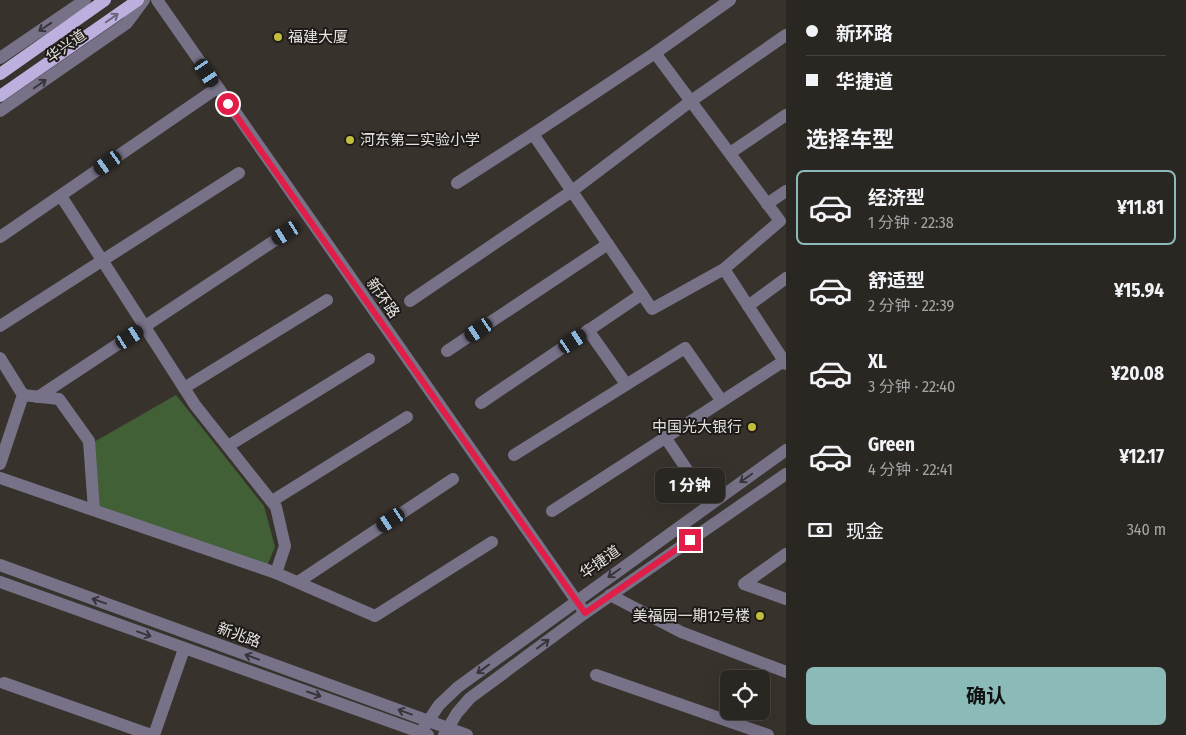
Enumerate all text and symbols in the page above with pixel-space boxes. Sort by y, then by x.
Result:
one-way arrow [105,13,119,23]
one-way arrow [38,22,52,32]
text: 新环路 [836,22,893,45]
street label: 华兴道 [42,26,90,66]
place label: 福建大厦 [288,28,348,46]
marker: 福建大厦 [272,31,284,43]
car [192,56,221,90]
text: 华捷道 [836,70,893,93]
one-way arrow [33,79,47,89]
route start [217,93,239,115]
text: 选择车型 [806,126,894,153]
place label: 河东第二实验小学 [360,131,480,149]
marker: 河东第二实验小学 [344,134,356,146]
car [91,148,124,178]
icon: car [808,185,853,230]
text: 经济型 [868,186,925,209]
text: ¥11.81 [1117,196,1164,219]
text: 1 分钟 · 22:38 [868,213,954,232]
car [269,219,302,247]
icon: car [808,268,853,313]
text: 舒适型 [868,269,925,292]
street label: 新环路 [363,274,403,322]
text: ¥15.94 [1114,279,1164,302]
text: 2 分钟 · 22:39 [868,296,954,315]
car [462,315,495,345]
car [113,323,146,351]
car [556,326,589,356]
text: XL [868,350,887,373]
icon: car [808,351,853,396]
text: ¥20.08 [1111,362,1164,385]
text: 3 分钟 · 22:40 [868,377,955,396]
place label: 中国光大银行 [652,418,742,436]
marker: 中国光大银行 [746,421,758,433]
text: Green [868,433,915,456]
icon: car [808,434,853,479]
text: ¥12.17 [1119,445,1164,468]
text: 4 分钟 · 22:41 [868,460,953,479]
callout: 1 分钟 [655,468,725,502]
one-way arrow [739,473,753,483]
text: 1 分钟 [669,476,711,495]
car [374,505,407,535]
icon: cash [806,516,834,544]
text: 现金 [846,520,884,543]
text: 340 m [1127,520,1166,539]
route end [679,529,701,551]
street label: 华捷道 [576,542,624,582]
one-way arrow [607,568,621,578]
one-way arrow [92,596,108,605]
place label: 美福园一期12号楼 [633,607,750,625]
marker: 美福园一期12号楼 [754,610,766,622]
street label: 新兆路 [215,619,263,651]
one-way arrow [136,630,152,639]
one-way arrow [536,639,550,649]
one-way arrow [245,652,260,661]
one-way arrow [477,663,490,674]
button: 确认 [806,667,1166,725]
map controls [720,670,770,720]
button: locate [720,670,770,720]
one-way arrow [306,690,321,699]
one-way arrow [398,707,413,716]

